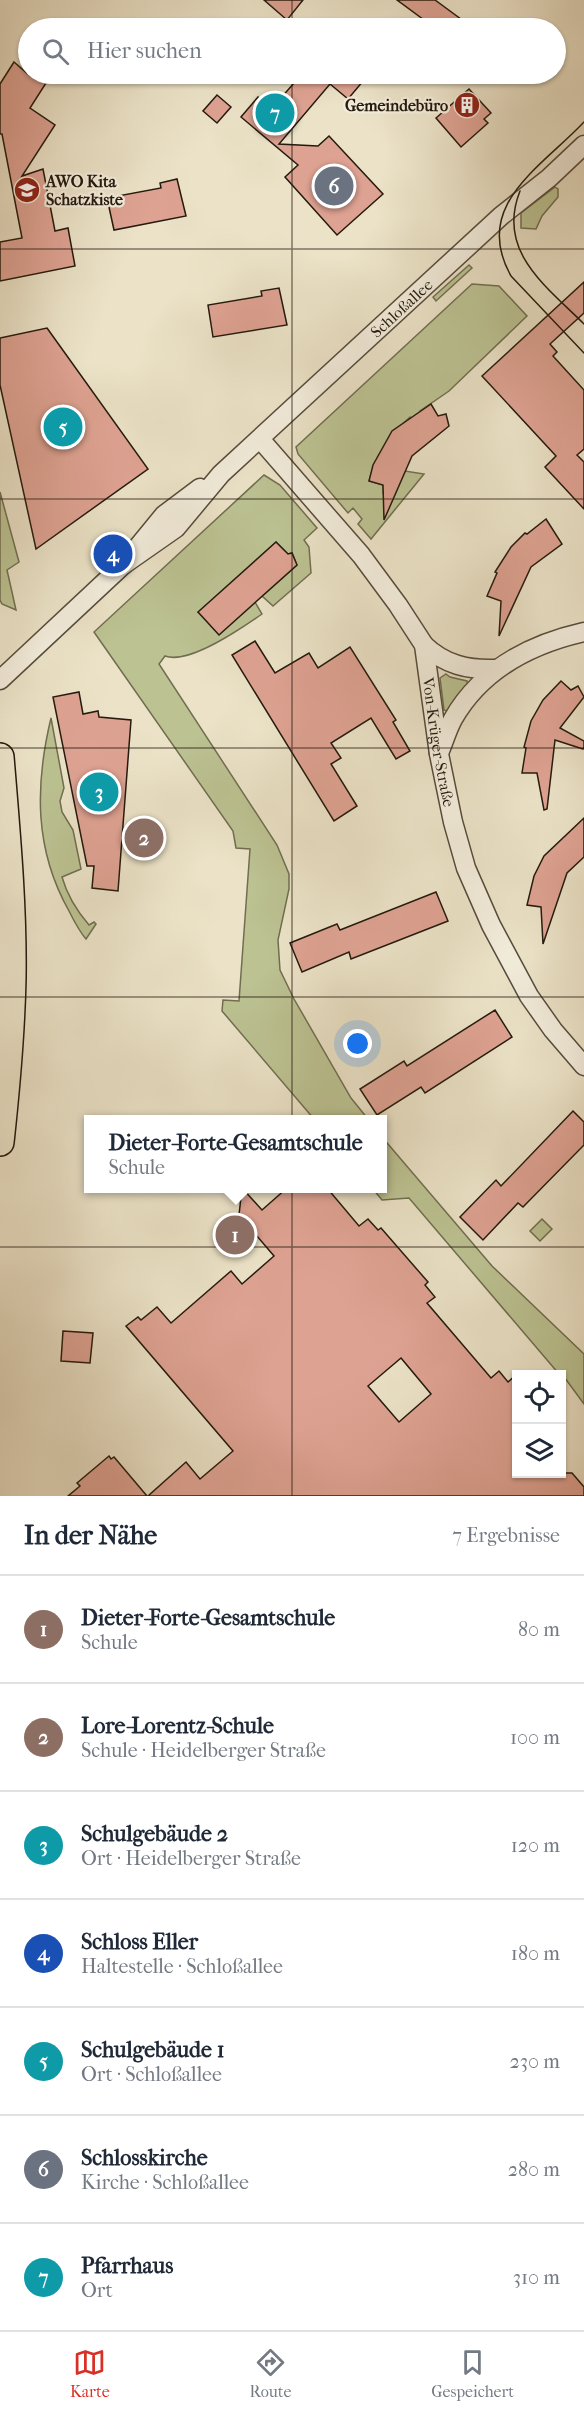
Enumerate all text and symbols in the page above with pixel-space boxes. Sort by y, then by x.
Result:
search box [18,18,566,84]
icon: search [39,35,72,68]
text: Hier suchen [87,38,202,64]
pin: 7 [256,90,294,136]
building icon: Gemeindebüro [452,90,482,120]
place label: Gemeindebüro [345,96,448,115]
pin: 6 [314,164,354,208]
place label: AWO Kita Schatzkiste [45,172,123,209]
school or university icon: AWO Kita Schatzkiste [12,175,42,205]
street label: Schloßallee [366,275,436,341]
pin: 5 [44,404,82,450]
pin: 4 [94,532,132,576]
street label: Von-Krüger-Straße [419,675,459,809]
pin: 3 [80,770,118,814]
pin: 2 [124,816,164,860]
your location [343,1029,372,1058]
popup [84,1115,387,1193]
text: Dieter-Forte-Gesamtschule [108,1130,363,1156]
text: Schule [108,1156,165,1179]
pin: 1 [216,1212,254,1258]
map controls [512,1370,566,1478]
button: locate [512,1370,566,1424]
button: layers [512,1424,566,1478]
text: In der Nähe [24,1520,157,1551]
text: 7 Ergebnisse [452,1524,560,1547]
text: Dieter-Forte-Gesamtschule [81,1605,335,1631]
text: 1 [40,1618,47,1641]
text: 80 m [518,1618,560,1641]
text: Schule [81,1631,138,1654]
text: Lore-Lorentz-Schule [81,1713,274,1739]
text: 2 [38,1726,49,1749]
text: 100 m [510,1726,560,1749]
text: Schule · Heidelberger Straße [81,1739,326,1762]
text: Schulgebäude 2 [81,1821,228,1847]
text: 3 [39,1834,48,1857]
text: 120 m [511,1834,560,1857]
text: Ort · Heidelberger Straße [81,1847,301,1870]
text: Schloss Eller [81,1929,198,1955]
text: 4 [38,1942,49,1965]
text: 180 m [511,1942,560,1965]
text: Haltestelle · Schloßallee [81,1955,283,1978]
text: Schulgebäude 1 [81,2037,225,2063]
text: 5 [39,2050,48,2073]
text: 230 m [510,2050,560,2073]
text: Ort · Schloßallee [81,2063,222,2086]
text: Schlosskirche [81,2145,208,2171]
text: 6 [38,2158,49,2181]
text: 280 m [508,2158,560,2181]
text: Kirche · Schloßallee [81,2171,249,2194]
text: Pfarrhaus [81,2253,173,2279]
text: 7 [39,2266,48,2289]
text: 310 m [513,2266,560,2289]
text: Ort [81,2279,113,2302]
tab: Karte [70,2346,110,2401]
tab: Route [249,2346,291,2401]
tab: Gespeichert [431,2346,514,2401]

